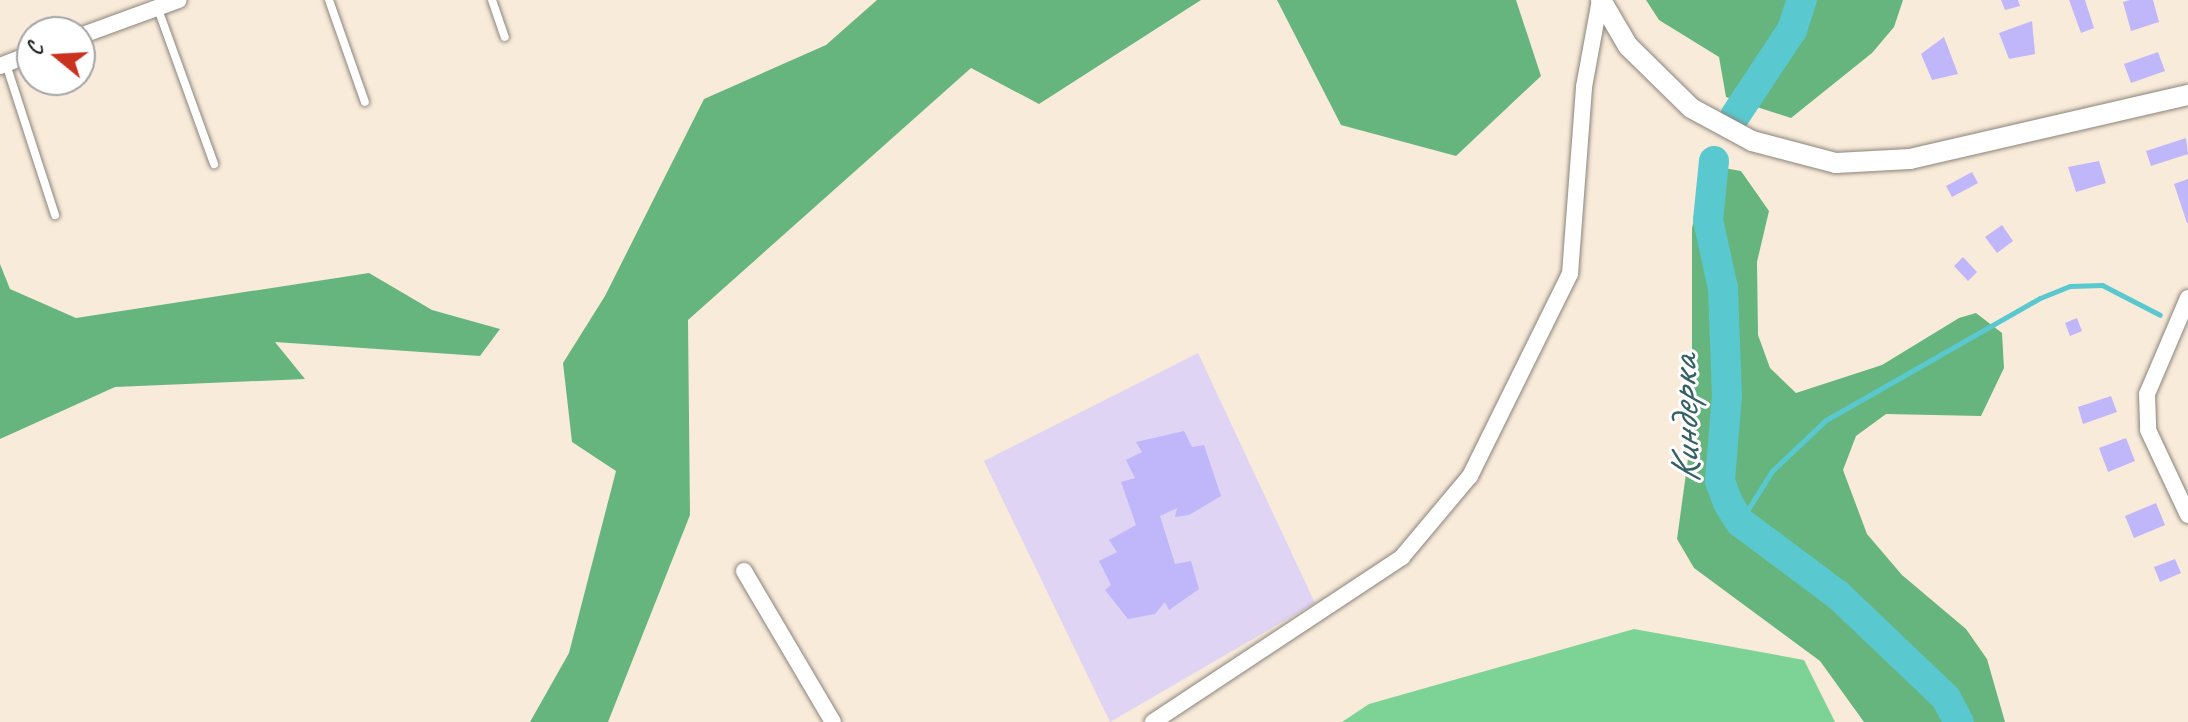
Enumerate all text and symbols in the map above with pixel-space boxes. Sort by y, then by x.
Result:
north arrow [16,16,96,96]
text: С [20,40,50,59]
water label: Киндерка [1659,356,1711,484]

